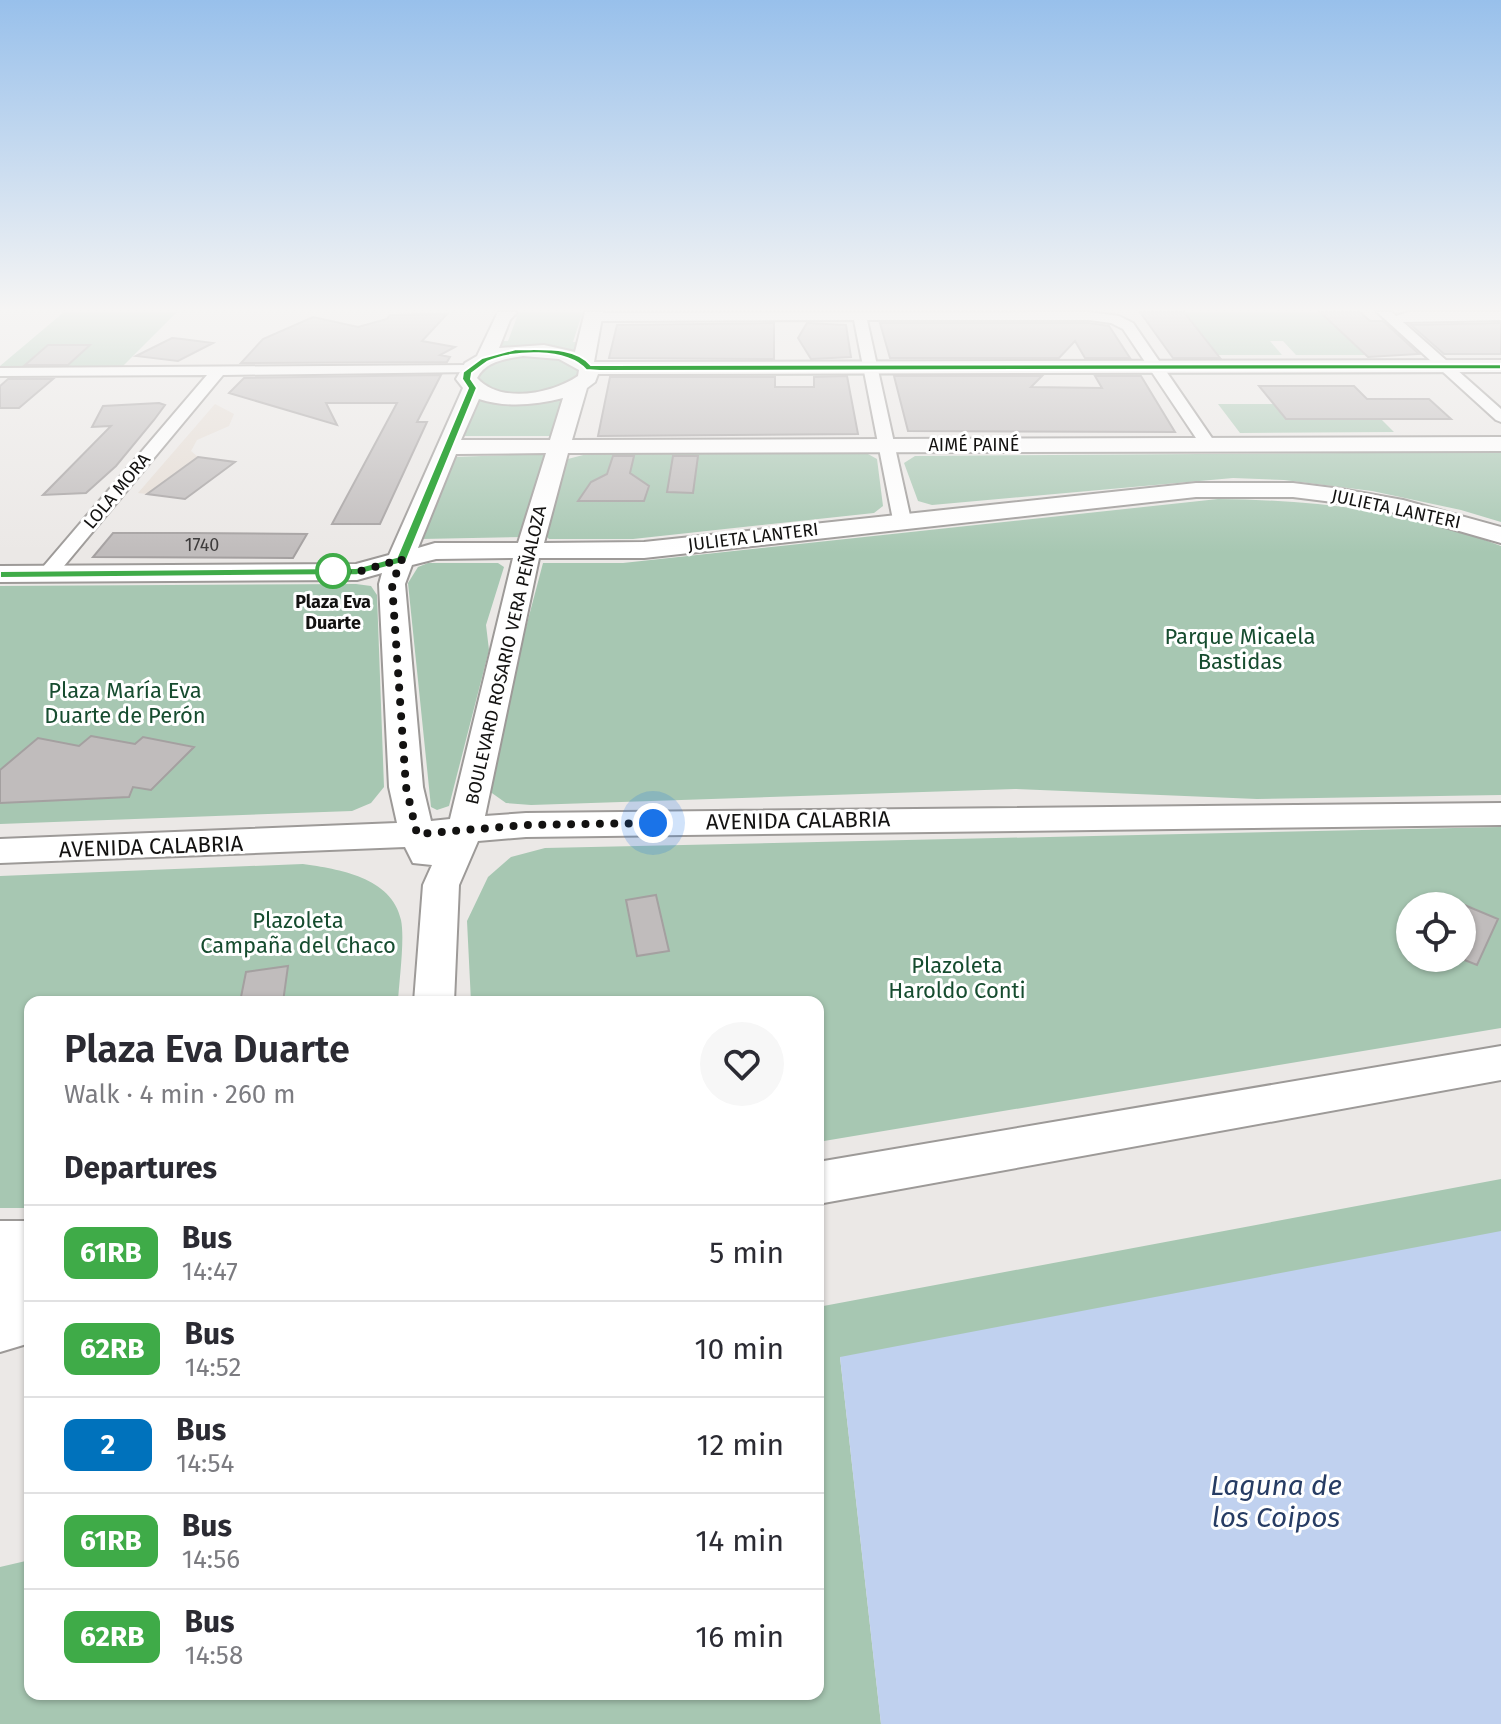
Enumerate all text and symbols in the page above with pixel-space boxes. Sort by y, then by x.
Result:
street label: AIMÉ PAINÉ [929,433,1019,456]
street label: LOLA MORA [79,448,155,533]
street label: JULIETA LANTERI [1329,485,1463,533]
street label: BOULEVARD ROSARIO VERA PEÑALOZA [460,503,551,807]
street label: JULIETA LANTERI [686,518,820,556]
house number: 1740 [185,534,219,556]
marker: Plaza Eva Duarte [316,554,350,588]
place label: Plaza Eva Duarte [295,591,371,634]
park label: Parque Micaela Bastidas [1164,623,1316,675]
park label: Plaza María Eva Duarte de Perón [44,677,206,729]
your location [633,803,673,843]
street label: AVENIDA CALABRIA [706,805,891,836]
street label: AVENIDA CALABRIA [58,830,244,863]
map controls [1396,892,1476,972]
button: locate [1396,892,1476,972]
park label: Plazoleta Campaña del Chaco [200,907,396,959]
park label: Plazoleta Haroldo Conti [888,952,1026,1004]
button: heart [700,1022,784,1106]
text: Plaza Eva Duarte [64,1026,350,1072]
text: Walk · 4 min · 260 m [64,1079,296,1110]
text: Departures [64,1150,217,1186]
text: Bus [182,1220,232,1256]
text: 5 min [709,1235,784,1271]
text: 61RB [80,1236,142,1269]
text: 14:47 [182,1256,238,1287]
text: Bus [184,1316,235,1352]
text: 10 min [695,1331,784,1367]
text: 62RB [80,1332,144,1365]
text: 14:52 [184,1352,241,1383]
text: Bus [176,1412,226,1448]
text: 12 min [696,1427,784,1463]
text: 2 [101,1428,115,1461]
text: 14:54 [176,1448,234,1479]
water label: Laguna de los Coipos [1210,1469,1342,1534]
text: Bus [182,1508,232,1544]
text: 14 min [695,1523,784,1559]
text: 61RB [80,1524,142,1557]
text: 14:56 [182,1544,240,1575]
text: Bus [184,1604,235,1640]
text: 16 min [695,1619,784,1655]
text: 62RB [80,1620,144,1653]
text: 14:58 [184,1640,243,1671]

